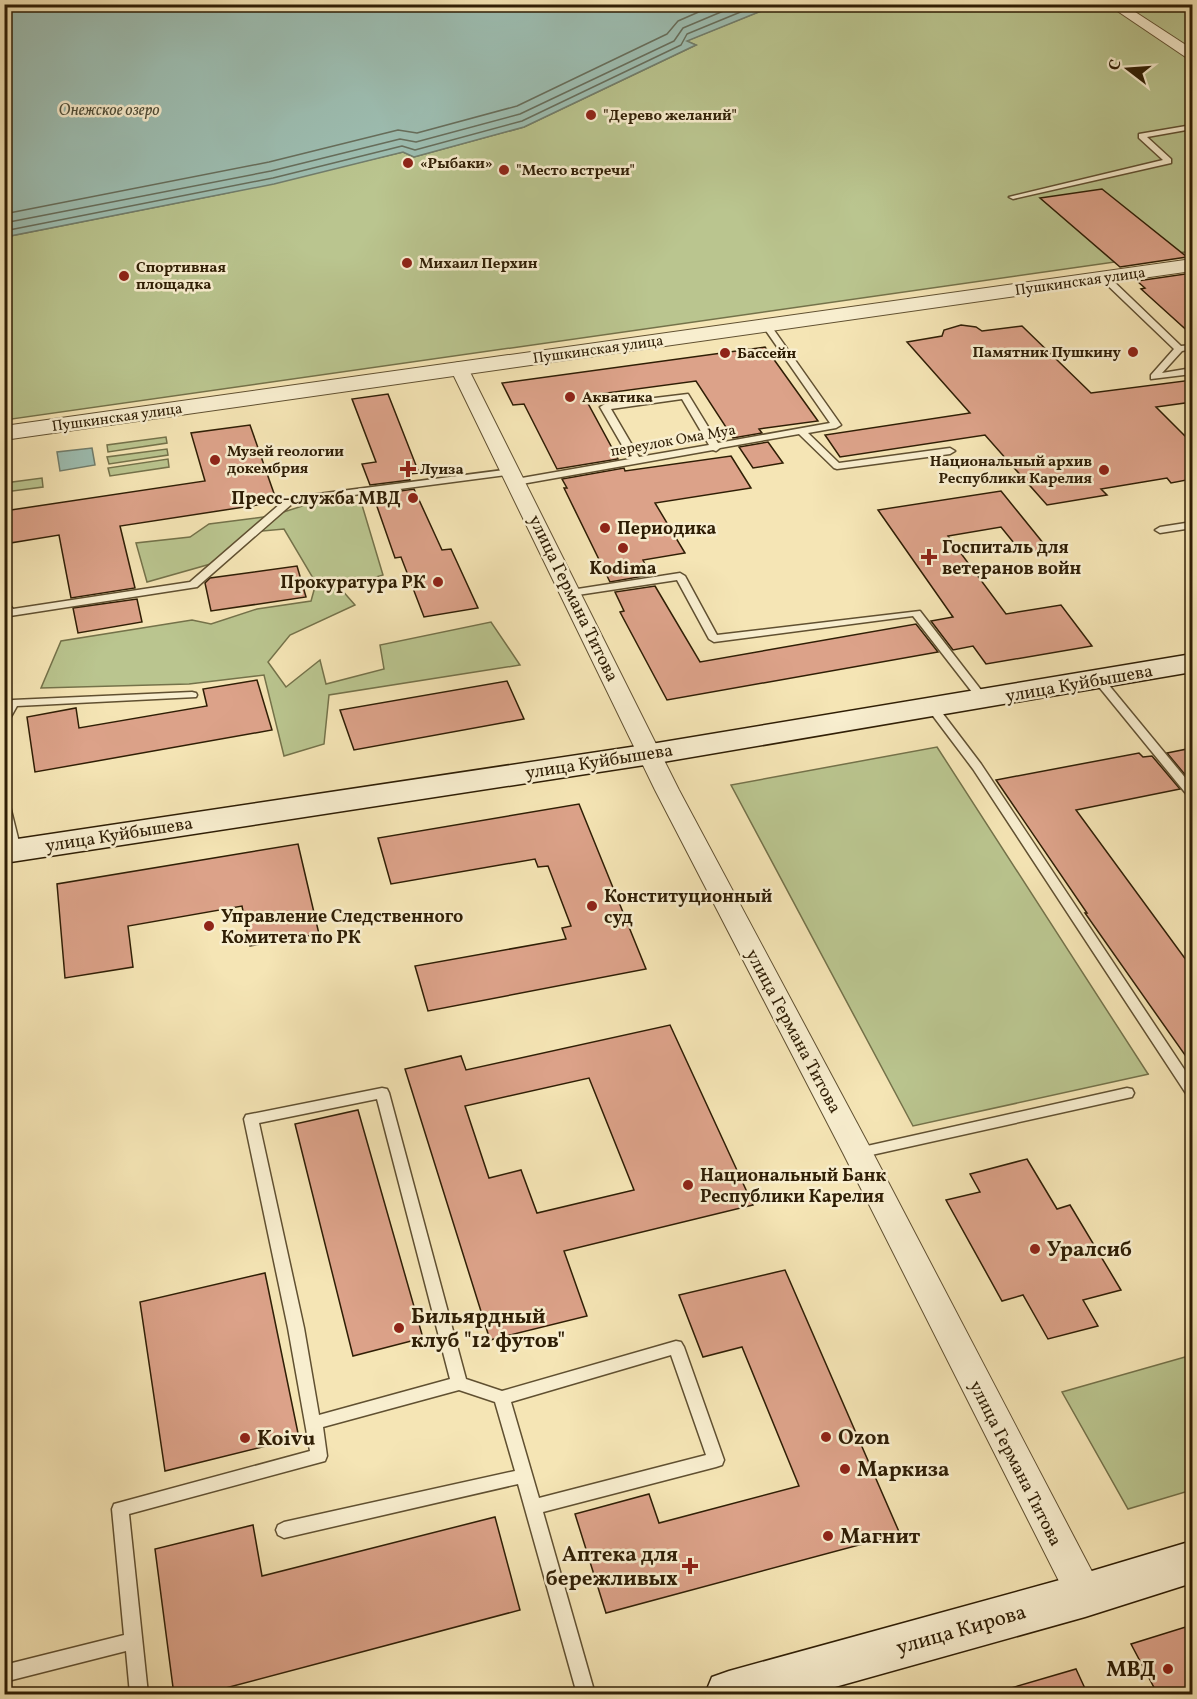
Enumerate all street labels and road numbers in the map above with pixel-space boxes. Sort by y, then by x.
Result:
street label: Пушкинская улица [1013,263,1147,302]
street label: Пушкинская улица [531,331,665,370]
street label: Пушкинская улица [50,399,184,438]
street label: переулок Ома Муа [609,420,737,463]
street label: улица Германа Титова [521,511,624,686]
street label: улица Куйбышева [1004,659,1155,710]
street label: улица Куйбышева [524,738,675,786]
street label: улица Куйбышева [44,811,195,859]
street label: улица Германа Титова [739,945,847,1118]
street label: улица Германа Титова [962,1377,1067,1551]
street label: улица Кирова [893,1598,1030,1663]

